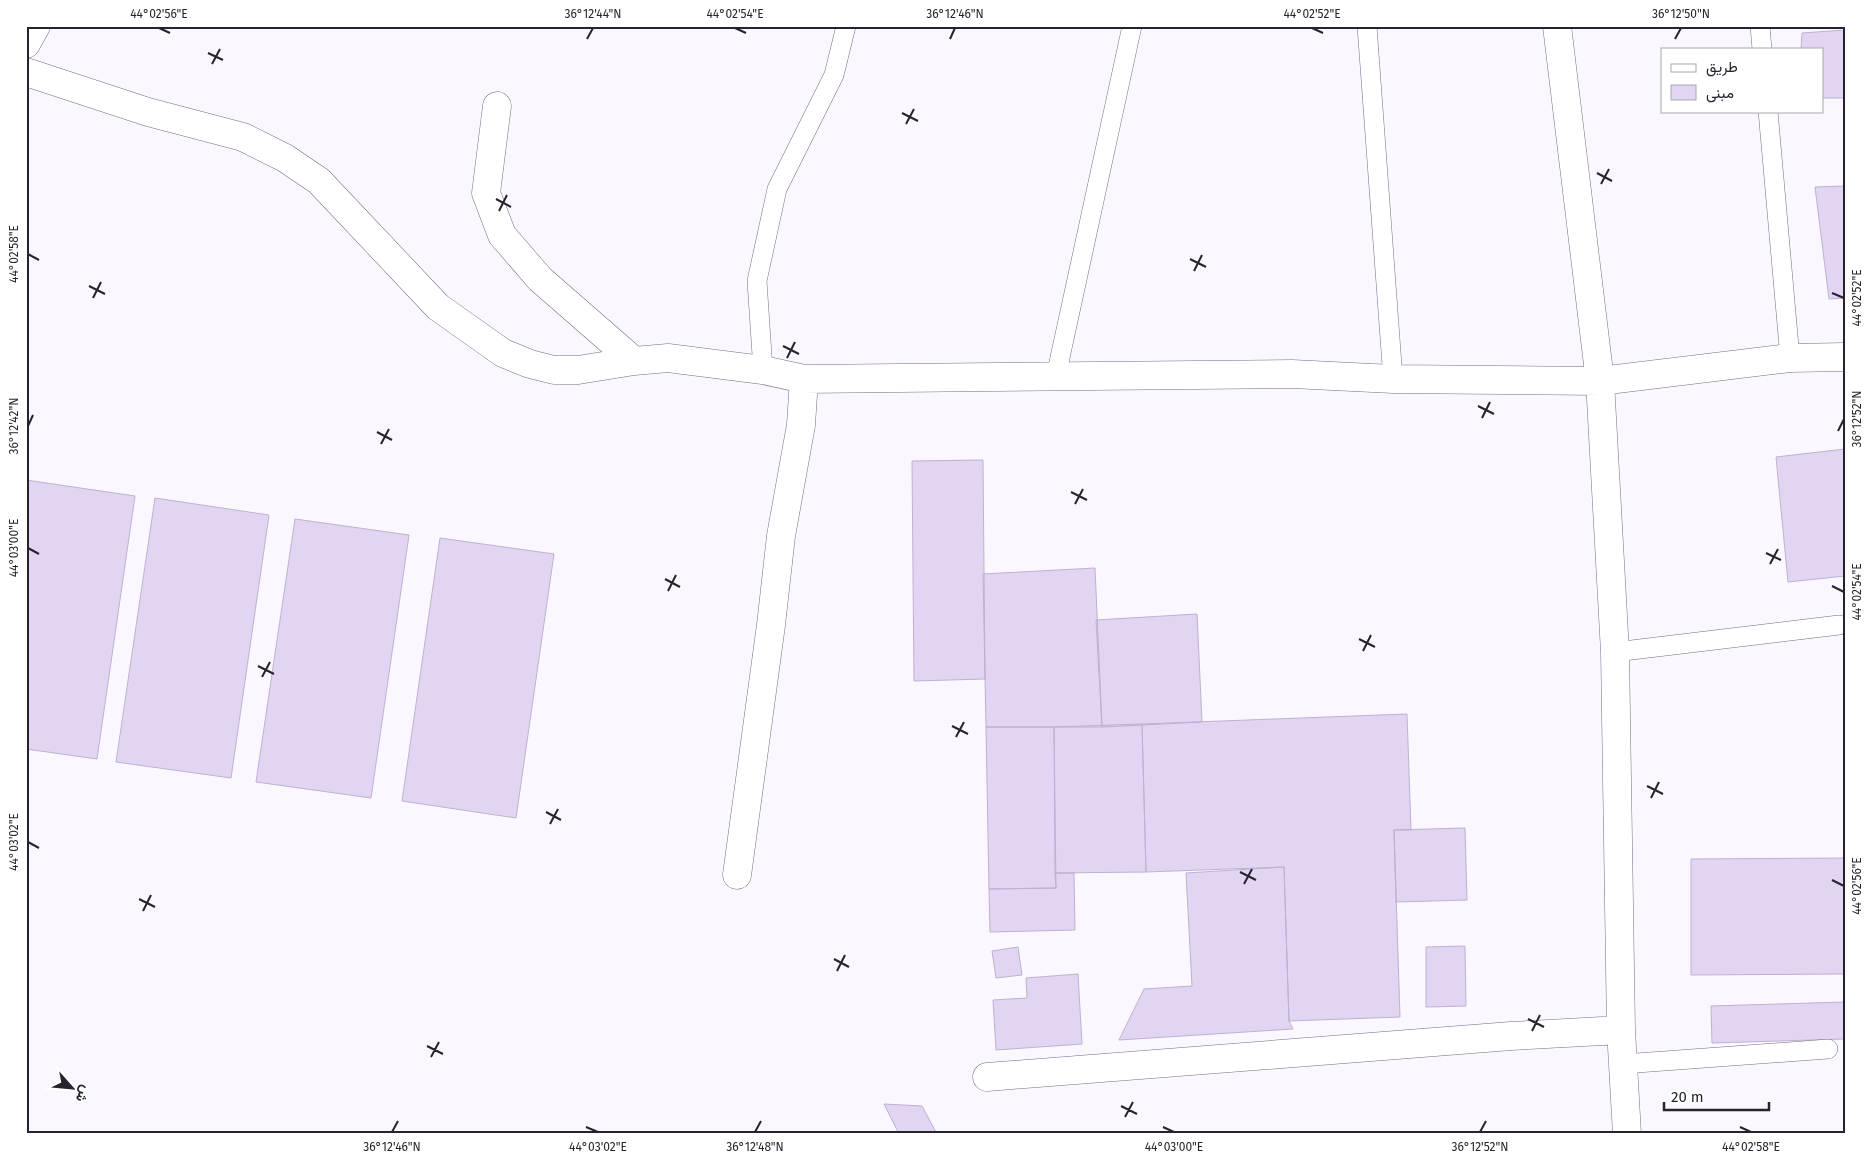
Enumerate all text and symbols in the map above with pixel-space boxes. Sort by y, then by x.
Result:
text: 44°02'56"E [130,7,188,21]
text: 36°12'44"N [565,7,621,21]
text: 44°02'54"E [706,7,764,21]
text: 36°12'46"N [926,7,984,21]
text: 44°02'52"E [1283,7,1341,21]
text: 36°12'50"N [1652,7,1710,21]
legend [1661,48,1824,112]
text: طريق [1706,58,1738,77]
text: مبنى [1706,84,1734,103]
text: 44°02'58"E [7,225,21,283]
text: 44°02'52"E [1850,269,1864,327]
text: 36°12'52"N [1850,390,1864,448]
text: 36°12'42"N [7,398,21,454]
text: 44°03'00"E [7,519,21,577]
text: 44°02'54"E [1850,563,1864,621]
text: 44°03'02"E [7,813,21,871]
text: 44°02'56"E [1850,857,1864,915]
north arrow [48,1062,98,1112]
scale bar [1664,1080,1768,1112]
text: ش [72,1082,95,1105]
text: 20 m [1671,1088,1704,1106]
text: 36°12'46"N [363,1140,421,1154]
text: 44°03'02"E [569,1140,627,1154]
text: 36°12'48"N [726,1140,784,1154]
text: 44°03'00"E [1145,1140,1203,1154]
text: 36°12'52"N [1451,1140,1509,1154]
text: 44°02'58"E [1722,1140,1780,1154]

